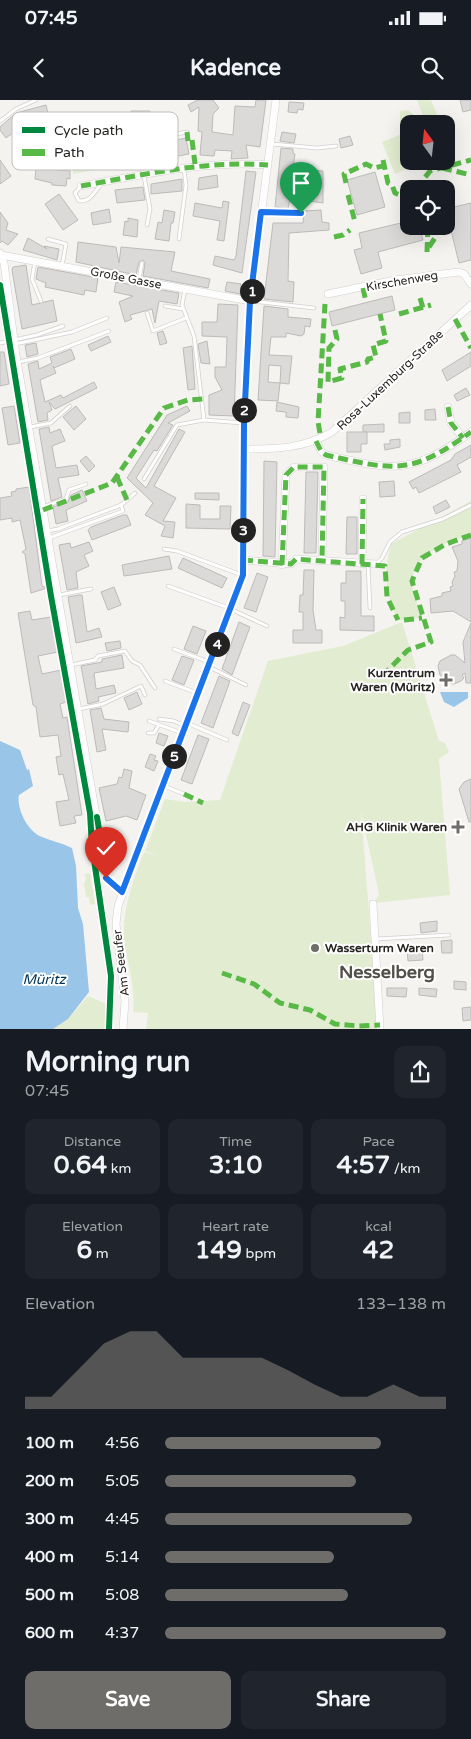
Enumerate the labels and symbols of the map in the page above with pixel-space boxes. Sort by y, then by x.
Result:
legend [12,112,178,170]
north arrow [400,115,455,170]
text: Cycle path [54,122,123,139]
text: Path [54,144,85,161]
pin [280,162,322,213]
street label: Große Gasse [89,264,163,292]
street label: Kirschenweg [365,268,439,294]
pin: 1 [240,278,264,304]
street label: Rosa-Luxemburg-Straße [334,327,446,433]
pin: 2 [232,398,256,422]
pin: 3 [230,518,256,542]
pin: 4 [204,632,230,656]
place label: Kurzentrum Waren (Müritz) [350,666,435,694]
marker: Kurzentrum Waren (Müritz) [439,673,453,687]
pin: 5 [162,744,186,768]
place label: AHG Klinik Waren [346,820,447,834]
marker: AHG Klinik Waren [451,820,465,834]
pin [85,827,127,878]
street label: Am Seeufer [110,929,132,997]
place label: Wasserturm Waren [325,941,434,955]
marker: Wasserturm Waren [309,942,321,954]
district label: Nesselberg [339,961,435,983]
water label: Müritz [22,971,68,988]

